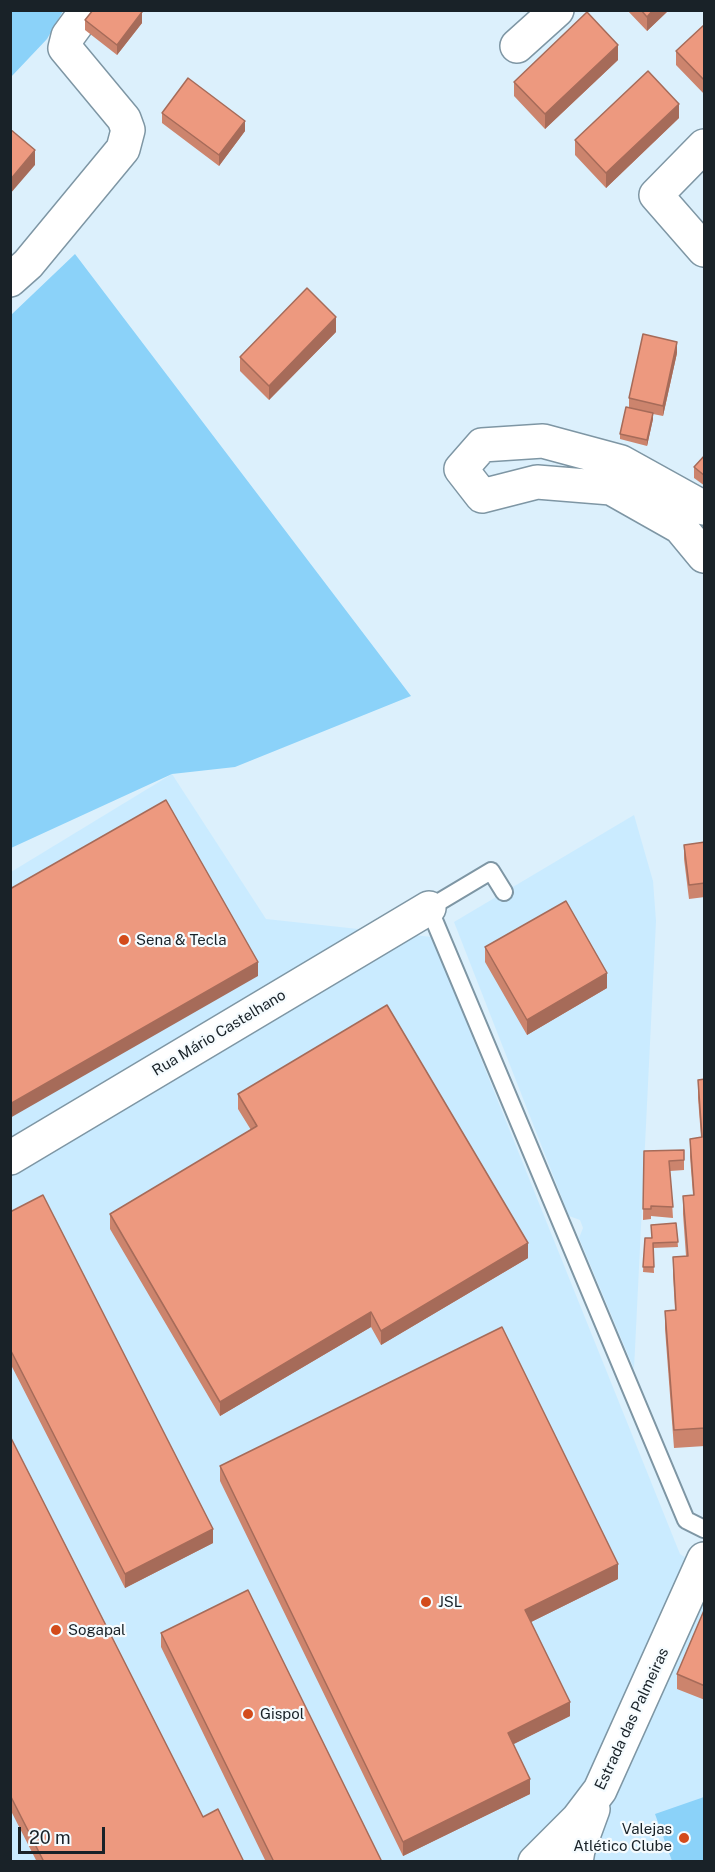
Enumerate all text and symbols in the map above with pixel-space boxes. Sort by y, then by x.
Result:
place label: Sena & Tecla [136,931,227,949]
marker: Sena & Tecla [117,933,131,947]
street label: Rua Mário Castelhano [149,986,289,1080]
place label: JSL [438,1593,462,1611]
marker: JSL [419,1595,433,1609]
place label: Sogapal [68,1621,126,1639]
marker: Sogapal [49,1623,63,1637]
street label: Estrada das Palmeiras [591,1645,673,1793]
place label: Gispol [260,1705,304,1723]
marker: Gispol [241,1707,255,1721]
scale bar [21,1815,108,1853]
place label: Valejas Atlético Clube [573,1820,672,1855]
text: 20 m [29,1827,71,1848]
marker: Valejas Atlético Clube [677,1831,691,1845]

